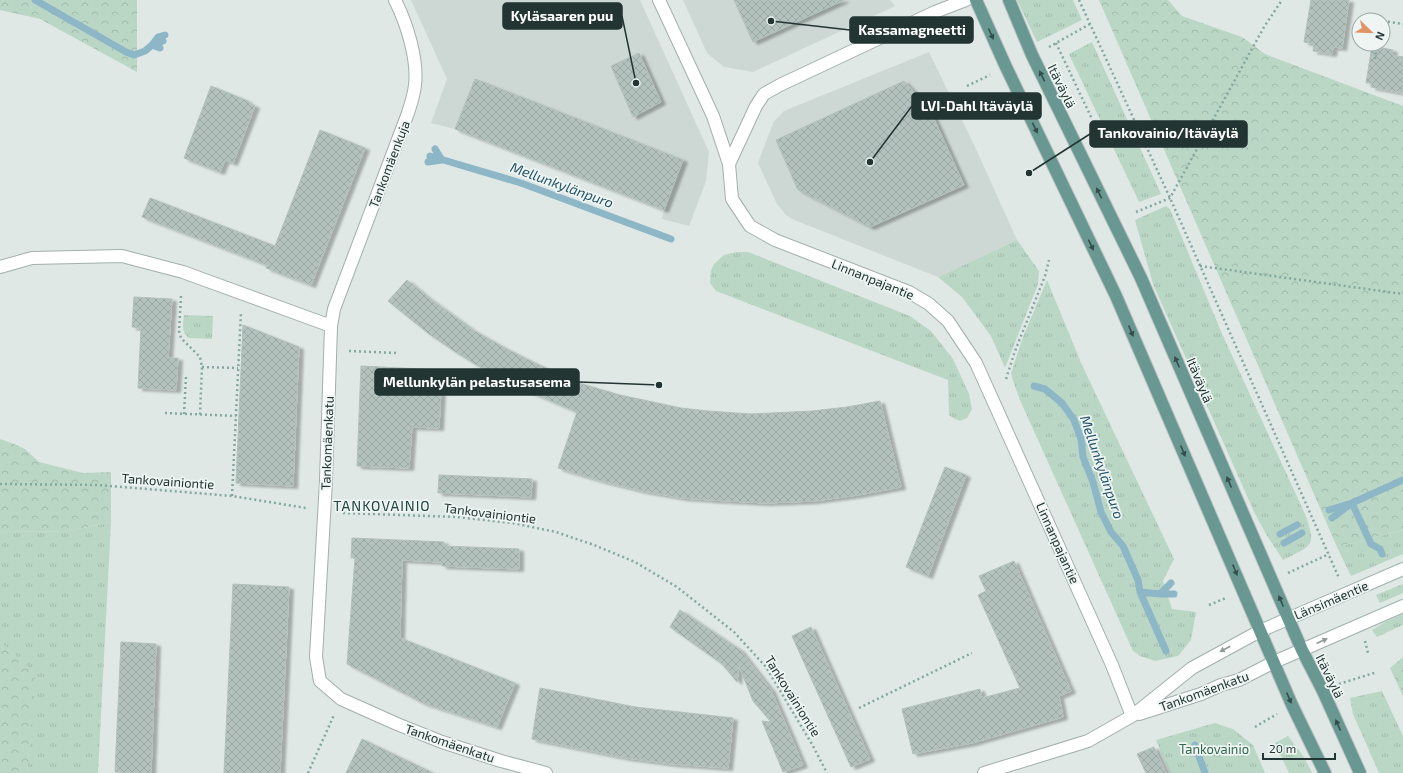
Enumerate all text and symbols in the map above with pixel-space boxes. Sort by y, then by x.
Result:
callout: Kyläsaaren puu [503,3,622,29]
text: Kyläsaaren puu [511,7,613,24]
north arrow [1351,12,1391,52]
callout: Kassamagneetti [850,17,973,43]
text: Kassamagneetti [858,21,966,38]
one-way arrow [988,28,994,39]
text: N [1373,30,1388,42]
street label: Itäväylä [1044,61,1080,111]
one-way arrow [1039,70,1045,82]
callout: LVI-Dahl Itäväylä [912,93,1041,119]
text: LVI-Dahl Itäväylä [921,97,1033,114]
street label: Tankomäenkuja [365,118,413,210]
callout: Tankovainio/Itäväylä [1090,121,1247,147]
one-way arrow [1032,122,1038,133]
text: Tankovainio/Itäväylä [1098,124,1238,141]
water label: Mellunkylänpuro [508,158,616,211]
one-way arrow [1096,187,1102,199]
one-way arrow [1088,239,1094,251]
street label: Linnanpajantie [829,255,917,303]
one-way arrow [1128,326,1134,337]
street label: Itäväylä [1183,355,1217,405]
one-way arrow [1174,356,1180,368]
callout: Mellunkylän pelastusasema [375,369,579,395]
text: Mellunkylän pelastusasema [383,373,571,390]
street label: Tankomäenkatu [317,396,337,490]
water label: Mellunkylänpuro [1077,413,1128,521]
one-way arrow [1180,445,1186,456]
street label: Tankovainiontie [121,470,215,492]
one-way arrow [1226,476,1232,487]
district label: TANKOVAINIO [333,497,431,514]
street label: Tankovainiontie [443,499,537,527]
street label: Linnanpajantie [1033,500,1083,586]
one-way arrow [1232,565,1238,577]
street label: Länsimäentie [1291,577,1371,623]
one-way arrow [1278,595,1284,607]
one-way arrow [1317,637,1329,643]
one-way arrow [1219,646,1231,652]
street label: Itäväylä [1312,651,1348,701]
street label: Tankovainiontie [762,652,824,740]
street label: Tankomäenkatu [1157,667,1251,715]
one-way arrow [1286,692,1292,704]
one-way arrow [1335,719,1341,730]
street label: Tankomäenkatu [403,720,497,766]
scale bar [1263,735,1335,761]
park label: Tankovainio [1179,741,1249,757]
text: 20 m [1269,741,1296,755]

